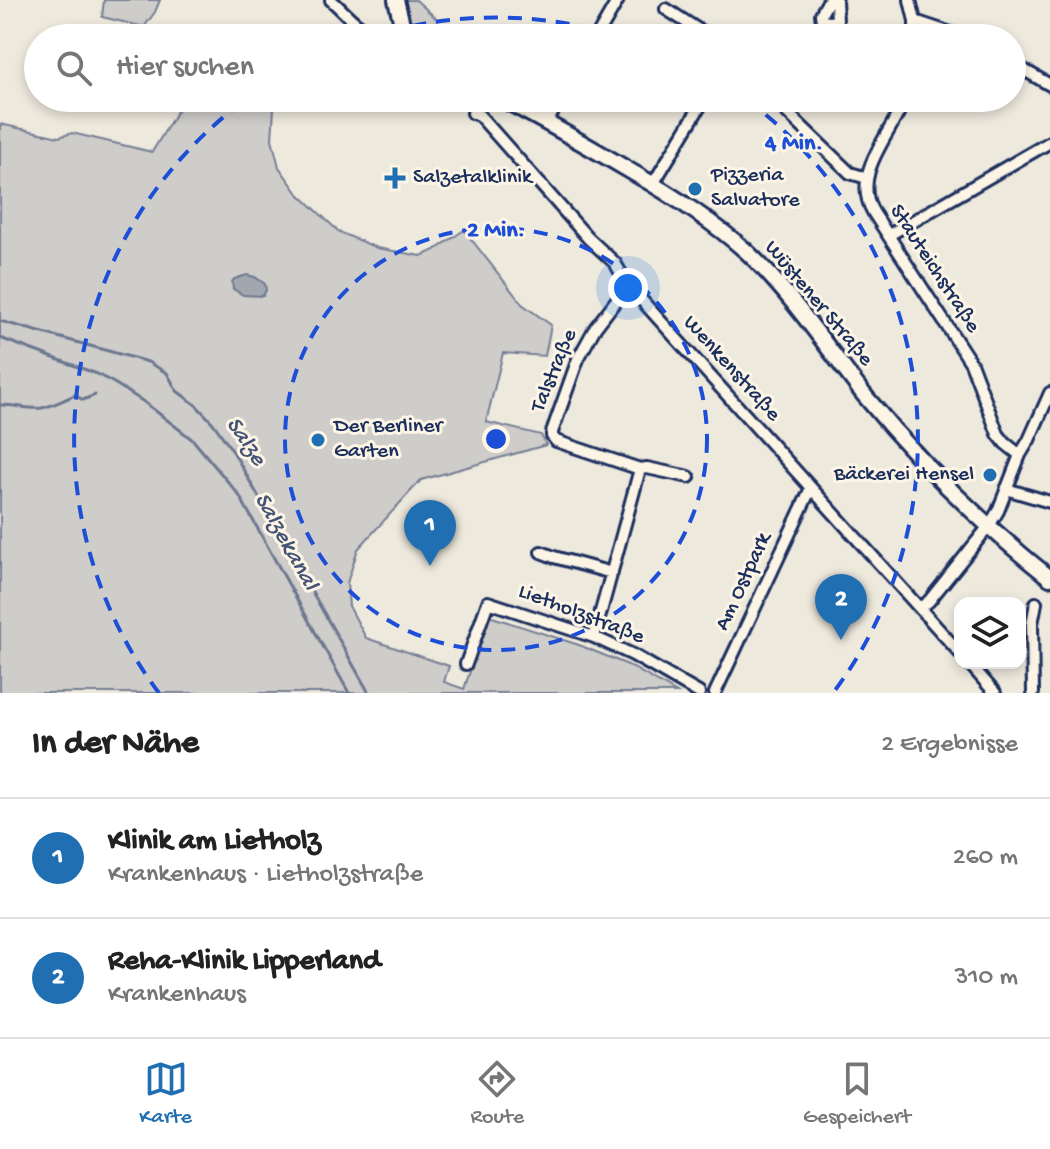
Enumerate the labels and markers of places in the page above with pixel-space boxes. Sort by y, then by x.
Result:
place label: Pizzeria Salvatore [710,163,800,214]
place label: Salzetalklinik [413,165,534,191]
marker: Salzetalklinik [384,167,406,189]
marker: Pizzeria Salvatore [686,180,704,198]
place label: Der Berliner Garten [332,414,445,465]
centre of rings [482,425,510,453]
marker: Der Berliner Garten [309,431,327,449]
place label: Bäckerei Hensel [833,462,974,488]
marker: Bäckerei Hensel [981,466,999,484]
pin: 1 [404,500,456,566]
pin: 2 [815,574,867,640]

